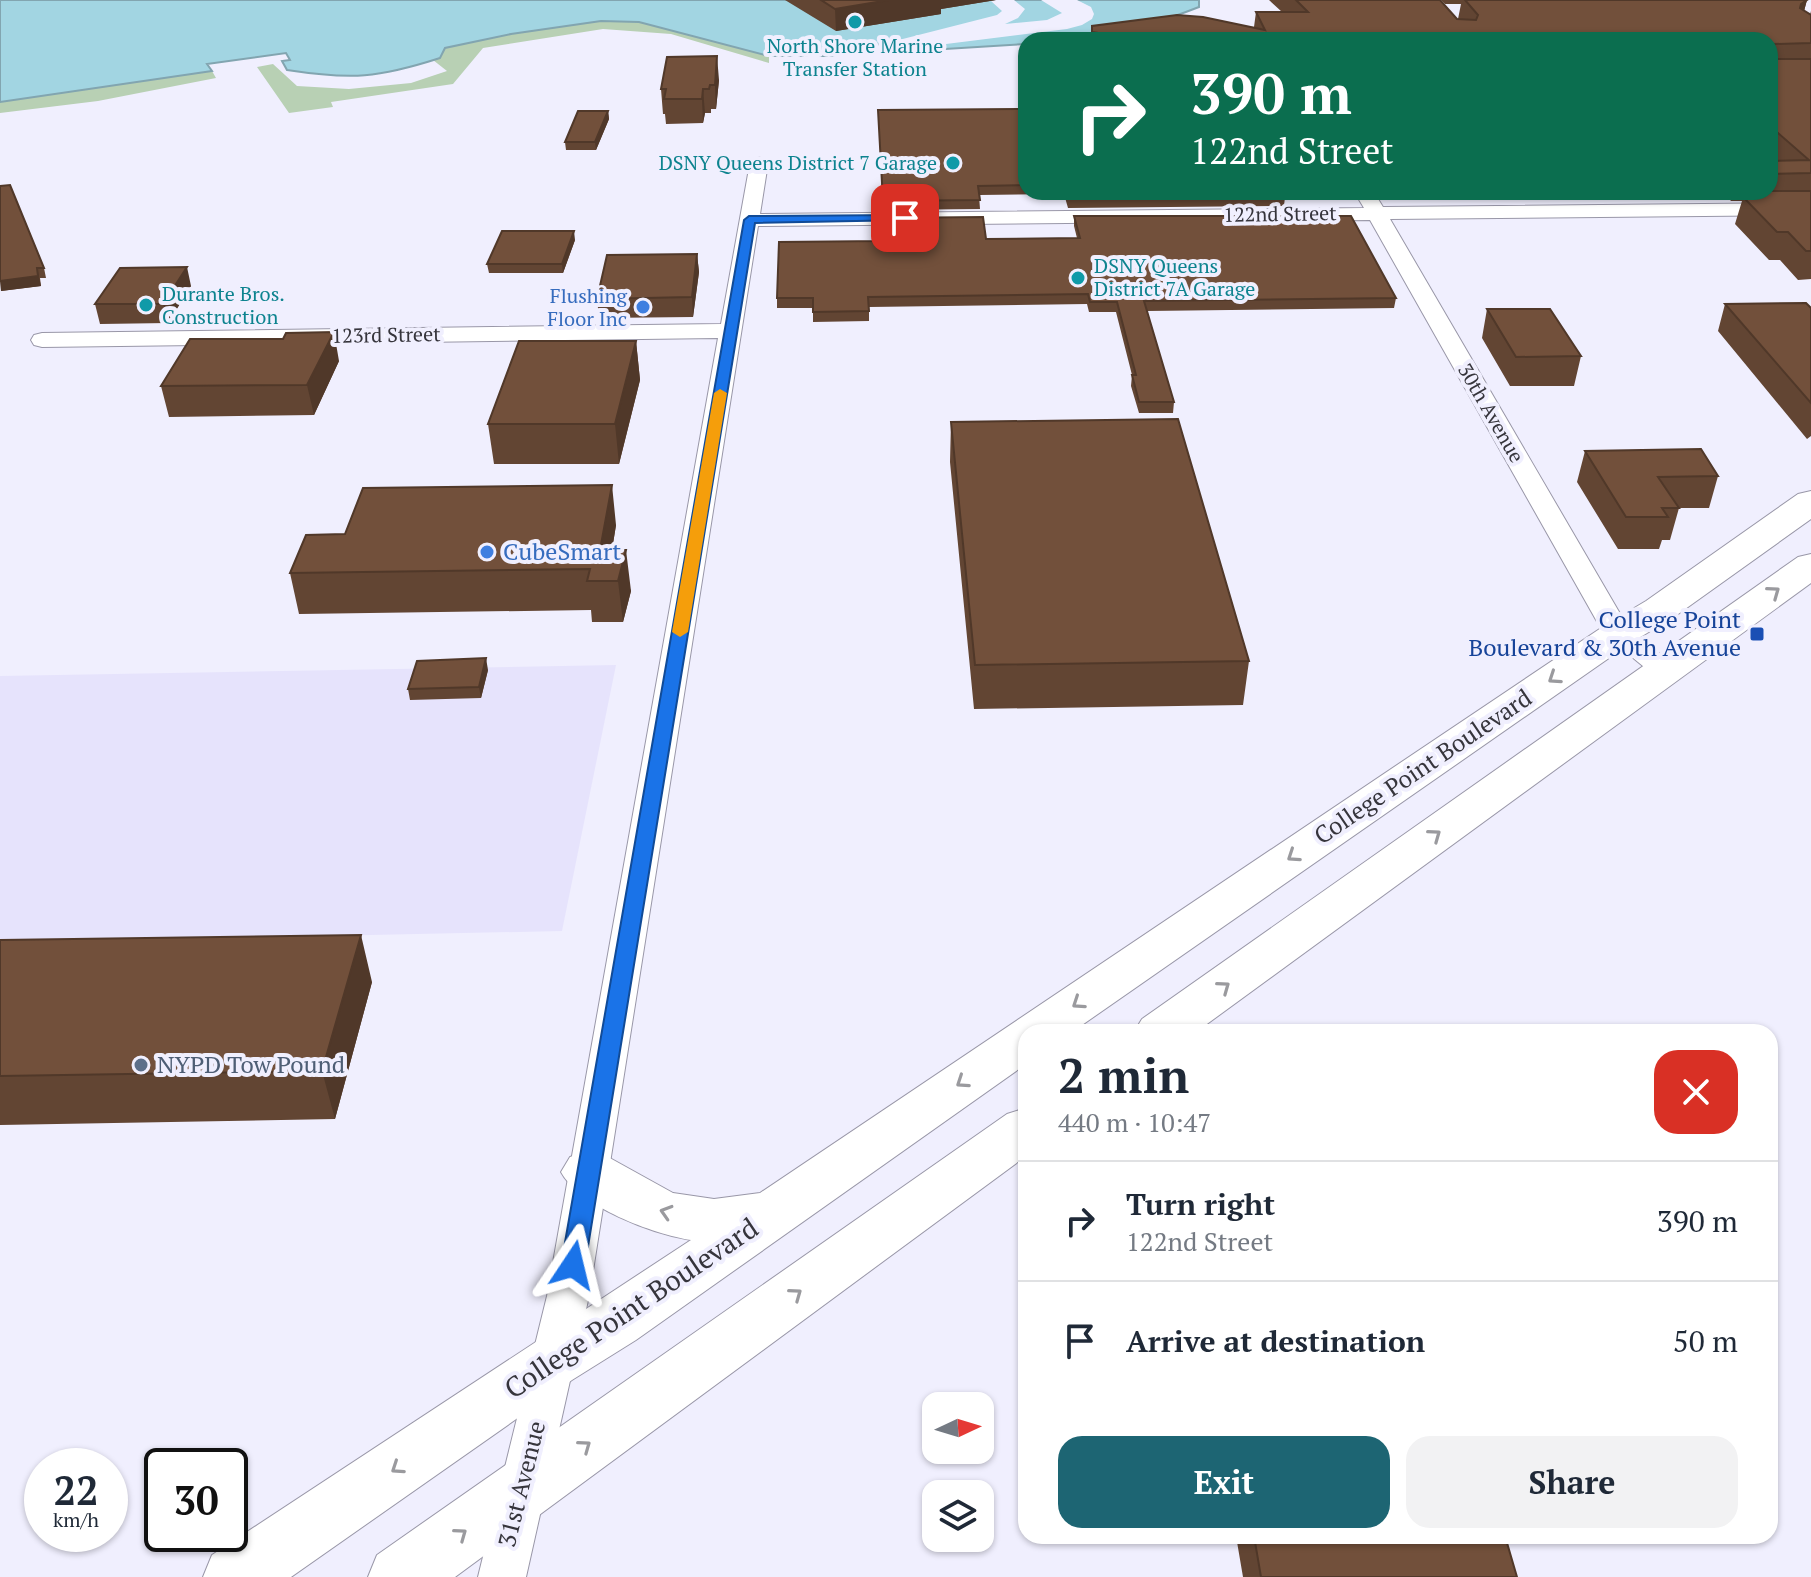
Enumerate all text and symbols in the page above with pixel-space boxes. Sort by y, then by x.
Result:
marker: North Shore Marine Transfer Station [846,13,864,31]
place label: North Shore Marine Transfer Station [767,32,943,82]
text: 390 m [1190,56,1352,130]
icon: right [1058,64,1162,168]
text: 122nd Street [1190,127,1394,174]
place label: DSNY Queens District 7 Garage [659,149,937,176]
marker: DSNY Queens District 7 Garage [944,154,962,172]
pin [871,184,939,252]
icon: arrive [883,196,927,240]
street label: 122nd Street [1223,199,1337,228]
place label: DSNY Queens District 7A Garage [1094,252,1255,302]
marker: DSNY Queens District 7A Garage [1069,269,1087,287]
place label: Durante Bros. Construction [162,280,285,330]
place label: Flushing Floor Inc [547,282,627,332]
marker: Durante Bros. Construction [137,296,155,314]
marker: Flushing Floor Inc [634,298,652,316]
street label: 123rd Street [331,320,441,349]
street label: 30th Avenue [1452,358,1531,467]
place label: CubeSmart [503,535,621,567]
marker: CubeSmart [478,543,496,561]
one-way arrow [1765,587,1780,602]
place label: College Point Boulevard & 30th Avenue [1468,603,1741,663]
marker: College Point Boulevard & 30th Avenue [1748,625,1766,643]
one-way arrow [1548,668,1563,683]
street label: College Point Boulevard [1307,681,1537,851]
one-way arrow [1427,830,1441,845]
one-way arrow [1287,846,1302,861]
one-way arrow [1215,982,1230,996]
one-way arrow [1073,993,1087,1008]
text: 2 min [1058,1043,1189,1107]
place label: NYPD Tow Pound [157,1048,345,1080]
button: close [1654,1050,1738,1134]
marker: NYPD Tow Pound [132,1056,150,1074]
one-way arrow [956,1073,970,1088]
text: 440 m · 10:47 [1058,1105,1211,1139]
text: Turn right [1126,1184,1275,1224]
icon: right [1058,1199,1102,1243]
text: 390 m [1657,1201,1738,1241]
one-way arrow [660,1205,673,1221]
street label: College Point Boulevard [497,1209,765,1406]
position arrow [531,1223,615,1307]
text: 122nd Street [1126,1224,1273,1258]
one-way arrow [787,1289,801,1304]
icon: arrive [1058,1319,1102,1363]
text: Arrive at destination [1126,1321,1425,1361]
text: 50 m [1673,1321,1738,1361]
north arrow [922,1392,994,1464]
map controls [922,1392,994,1552]
street label: 31st Avenue [490,1417,552,1550]
button: Exit [1058,1436,1390,1528]
button: Share [1406,1436,1738,1528]
one-way arrow [576,1441,590,1456]
speed limit sign: 30 [144,1448,248,1552]
one-way arrow [392,1458,406,1473]
text: 22 [53,1463,99,1516]
button: layers [922,1480,994,1552]
text: km/h [53,1506,99,1533]
one-way arrow [453,1529,467,1544]

